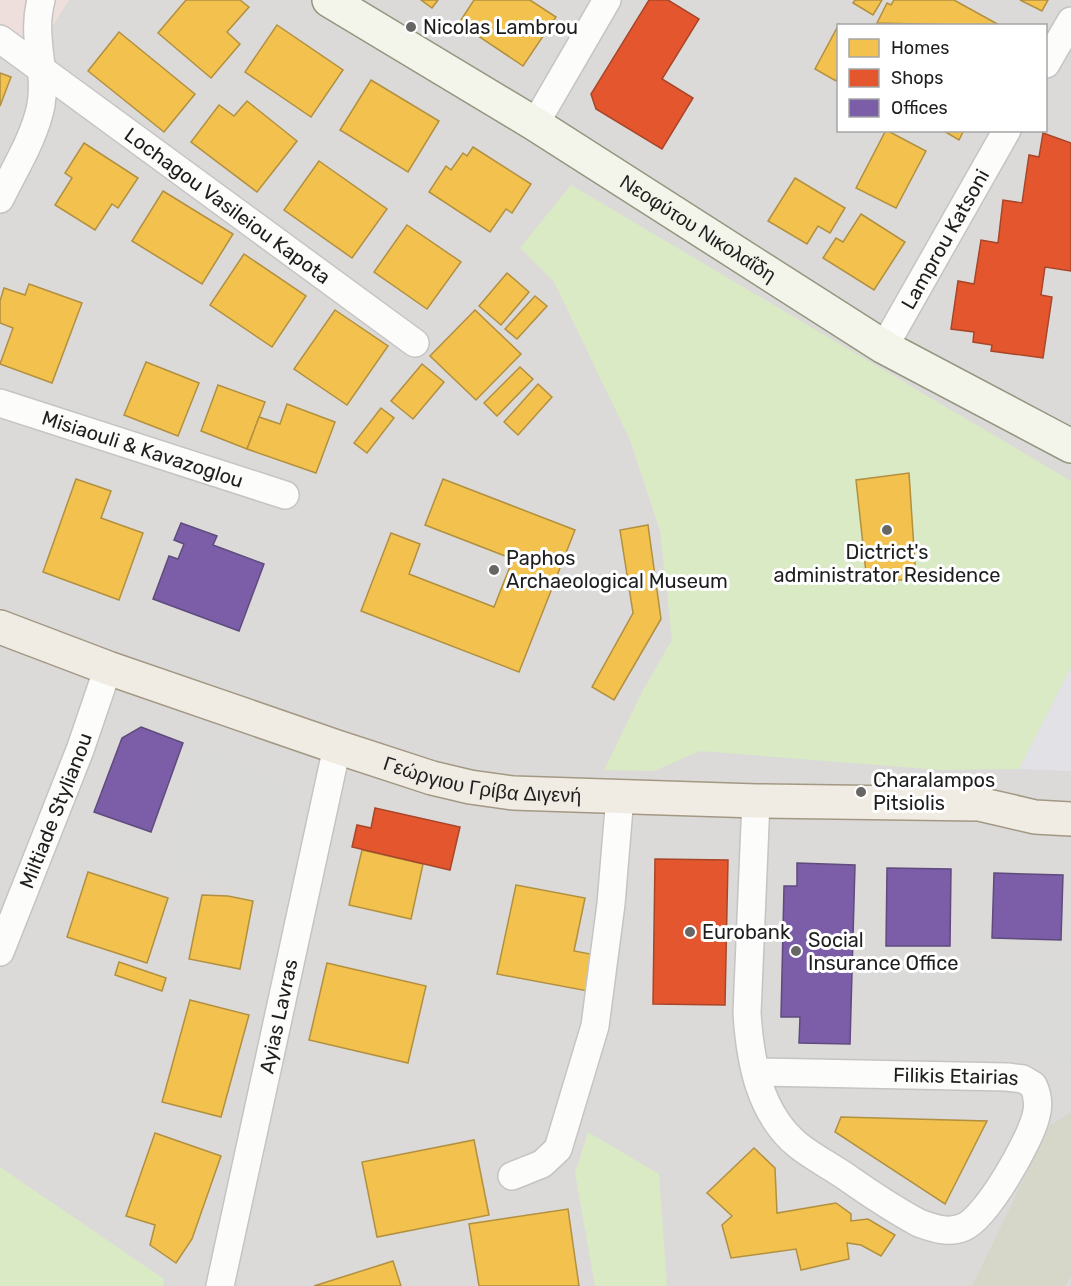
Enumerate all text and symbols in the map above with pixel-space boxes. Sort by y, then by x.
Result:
place label: Nicolas Lambrou [423,15,578,39]
marker: Nicolas Lambrou [404,20,418,34]
legend [837,24,1047,132]
text: Homes [891,37,949,59]
text: Shops [891,67,943,89]
text: Offices [891,97,948,119]
street label: Lochagou Vasileiou Kapota [120,122,335,289]
street label: Lamprou Katsoni [896,165,994,313]
street label: Νεοφύτου Νικολαΐδη [616,170,781,287]
street label: Misiaouli & Kavazoglou [39,405,246,493]
marker: Dictrict's administrator Residence [880,523,894,537]
place label: Dictrict's administrator Residence [774,540,1000,587]
place label: Paphos Archaeological Museum [506,546,728,593]
marker: Paphos Archaeological Museum [487,563,501,577]
street label: Miltiade Stylianou [14,730,97,892]
street label: Γεώργιου Γρίβα Διγενή [381,751,582,807]
place label: Charalampos Pitsiolis [873,768,995,815]
marker: Charalampos Pitsiolis [854,785,868,799]
place label: Eurobank [702,920,791,944]
marker: Eurobank [683,925,697,939]
place label: Social Insurance Office [808,928,958,975]
marker: Social Insurance Office [789,944,803,958]
street label: Ayias Lavras [254,957,303,1076]
street label: Filikis Etairias [893,1063,1020,1090]

